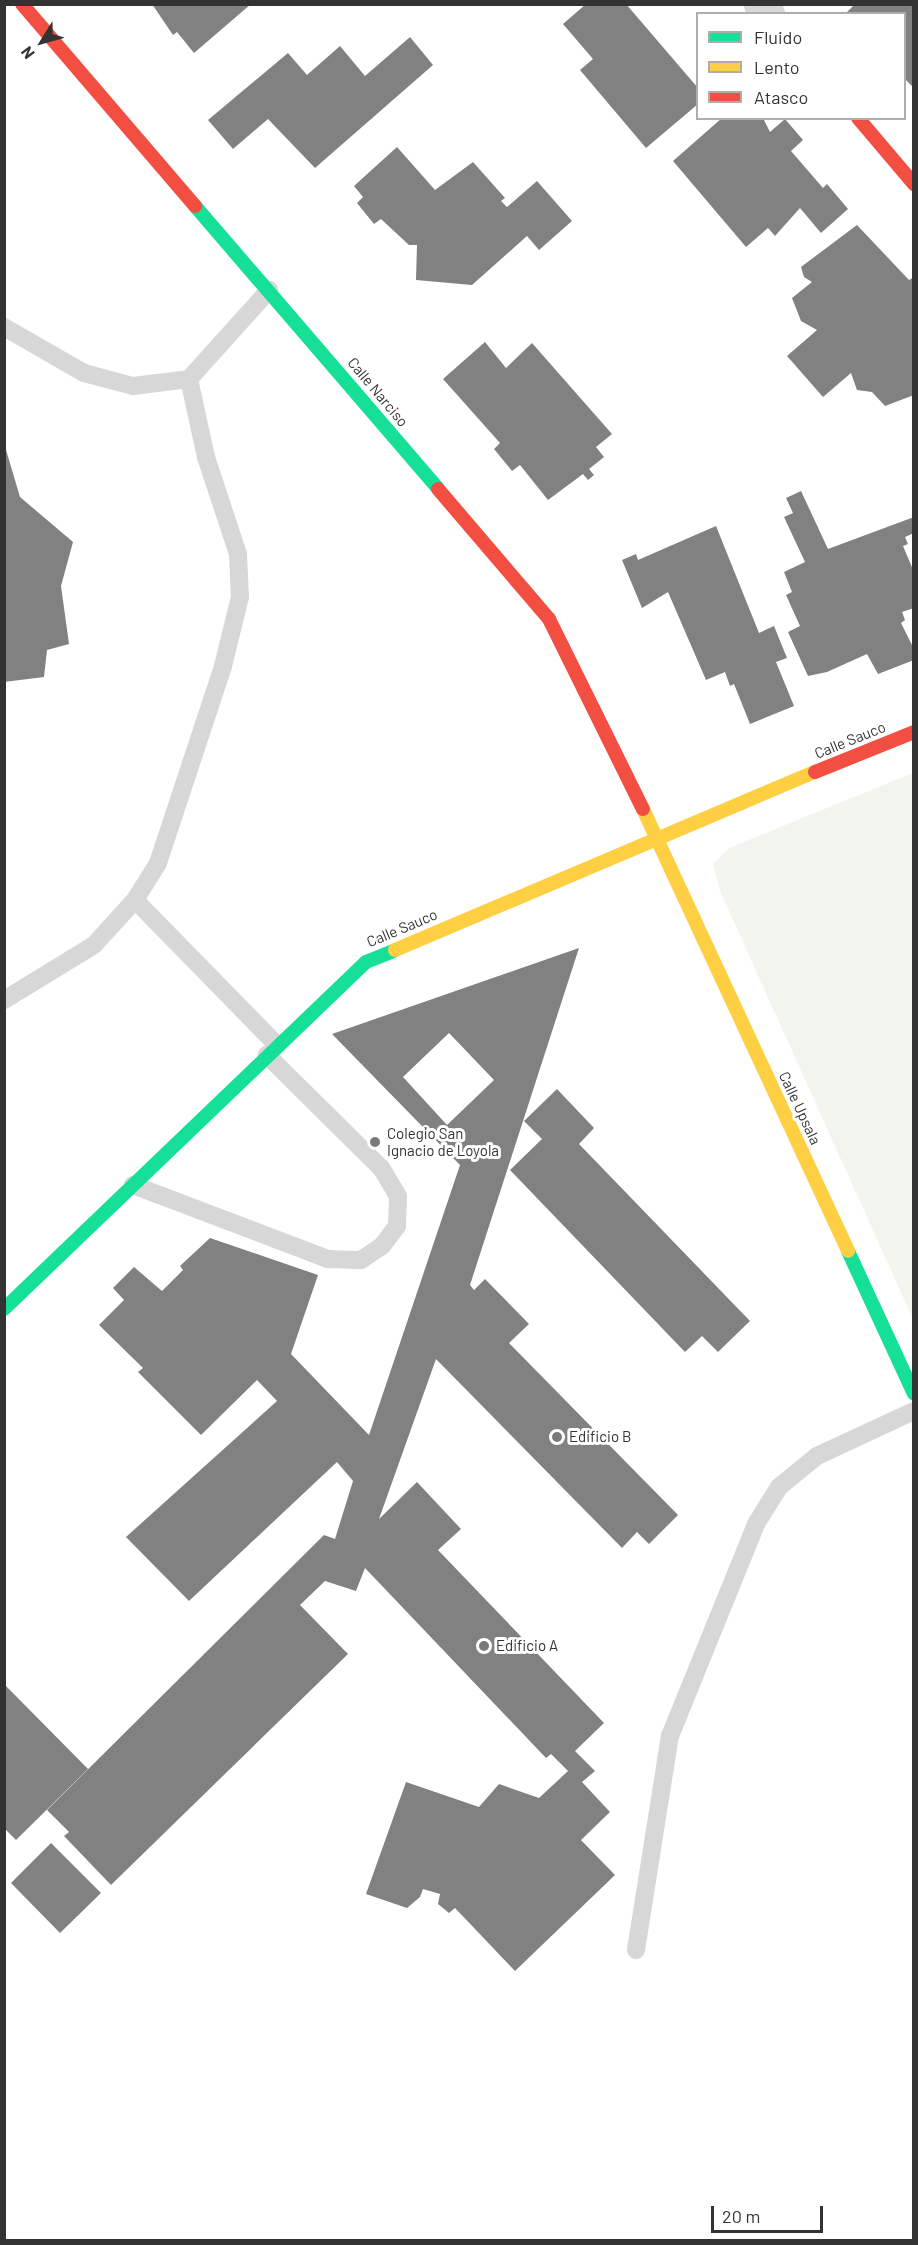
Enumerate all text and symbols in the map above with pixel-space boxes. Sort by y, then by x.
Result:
north arrow [12,12,72,72]
legend [696,12,906,120]
text: Fluido [754,26,802,48]
text: N [16,43,38,63]
text: Lento [754,56,800,78]
text: Atasco [754,86,808,108]
street label: Calle Narciso [344,354,412,430]
street label: Calle Sauco [812,718,888,762]
street label: Calle Sauco [364,905,440,951]
street label: Calle Upsala [775,1069,825,1147]
place label: Colegio San Ignacio de Loyola [387,1124,499,1159]
marker: Colegio San Ignacio de Loyola [368,1135,382,1149]
place label: Edificio B [569,1428,631,1446]
marker: Edificio B [550,1430,564,1444]
place label: Edificio A [496,1637,558,1655]
marker: Edificio A [477,1639,491,1653]
scale bar [714,2194,826,2232]
text: 20 m [722,2205,760,2227]

